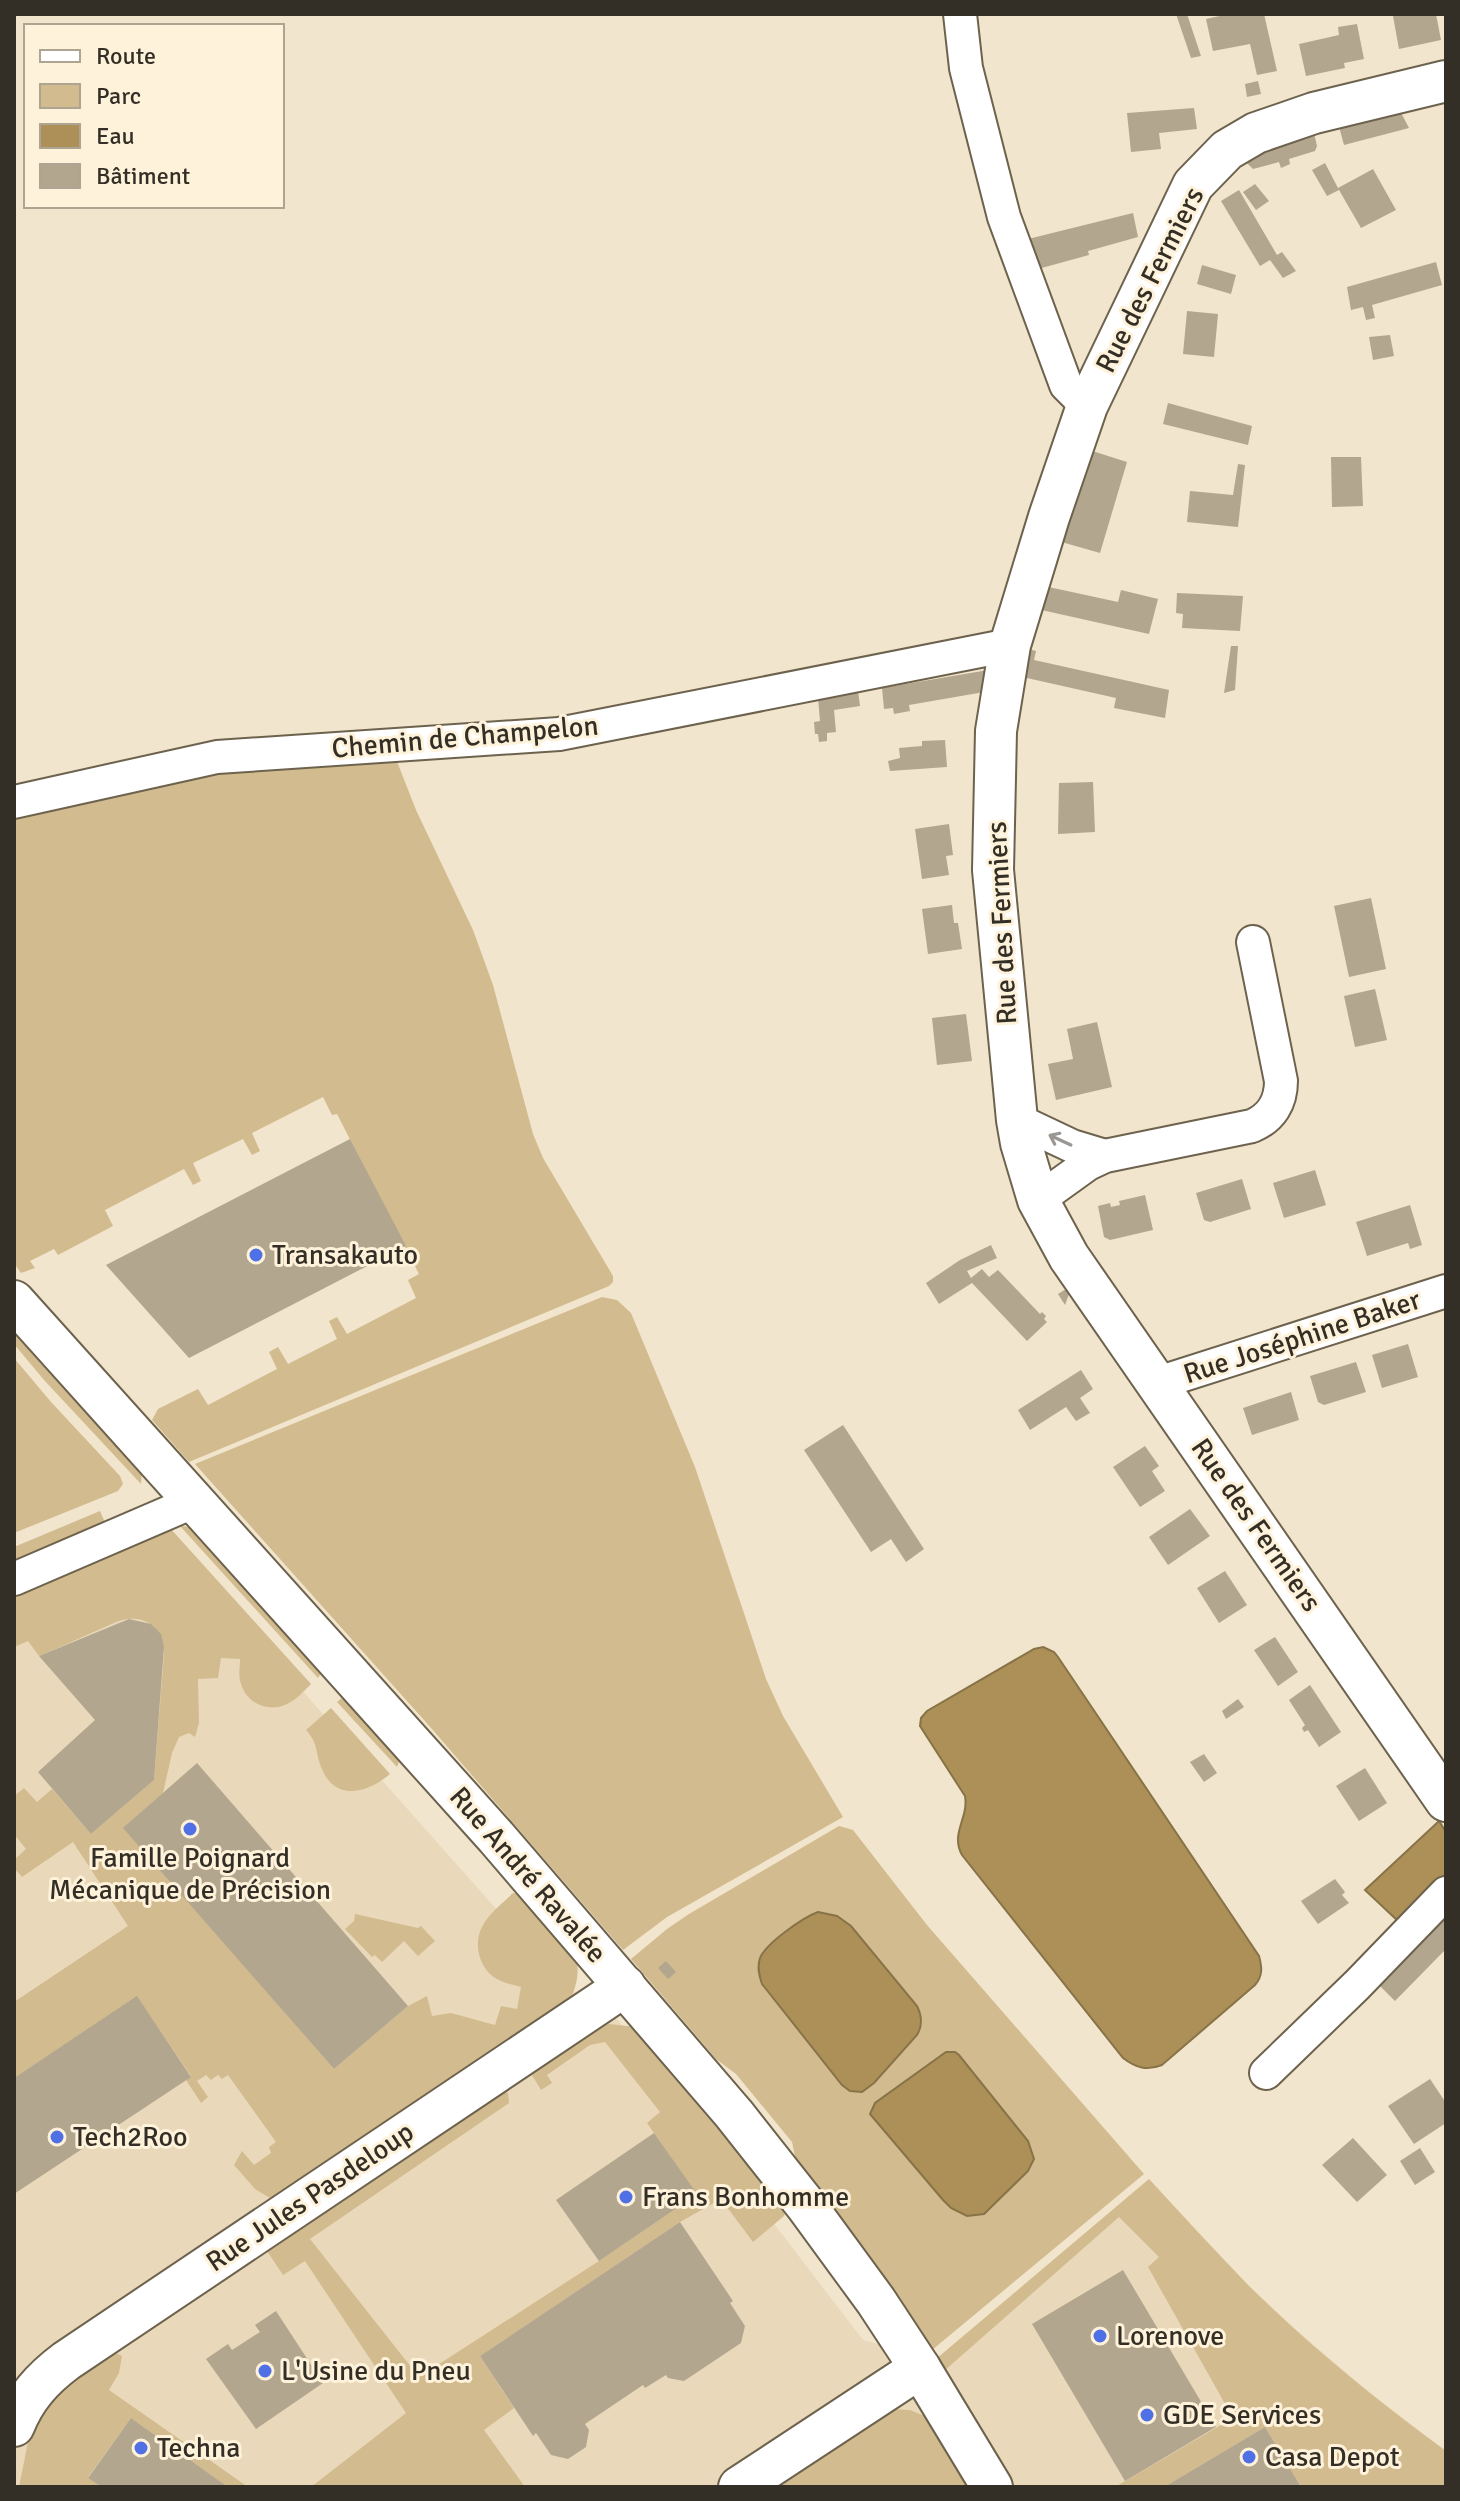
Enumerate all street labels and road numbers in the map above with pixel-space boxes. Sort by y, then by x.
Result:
street label: Rue des Fermiers [1089,182,1211,378]
street label: Chemin de Champelon [330,708,600,766]
street label: Rue des Fermiers [980,821,1024,1025]
street label: Rue Joséphine Baker [1179,1282,1425,1391]
street label: Rue des Fermiers [1184,1432,1328,1618]
street label: Rue André Ravalée [442,1780,614,1970]
street label: Rue Jules Pasdeloup [200,2115,420,2279]

